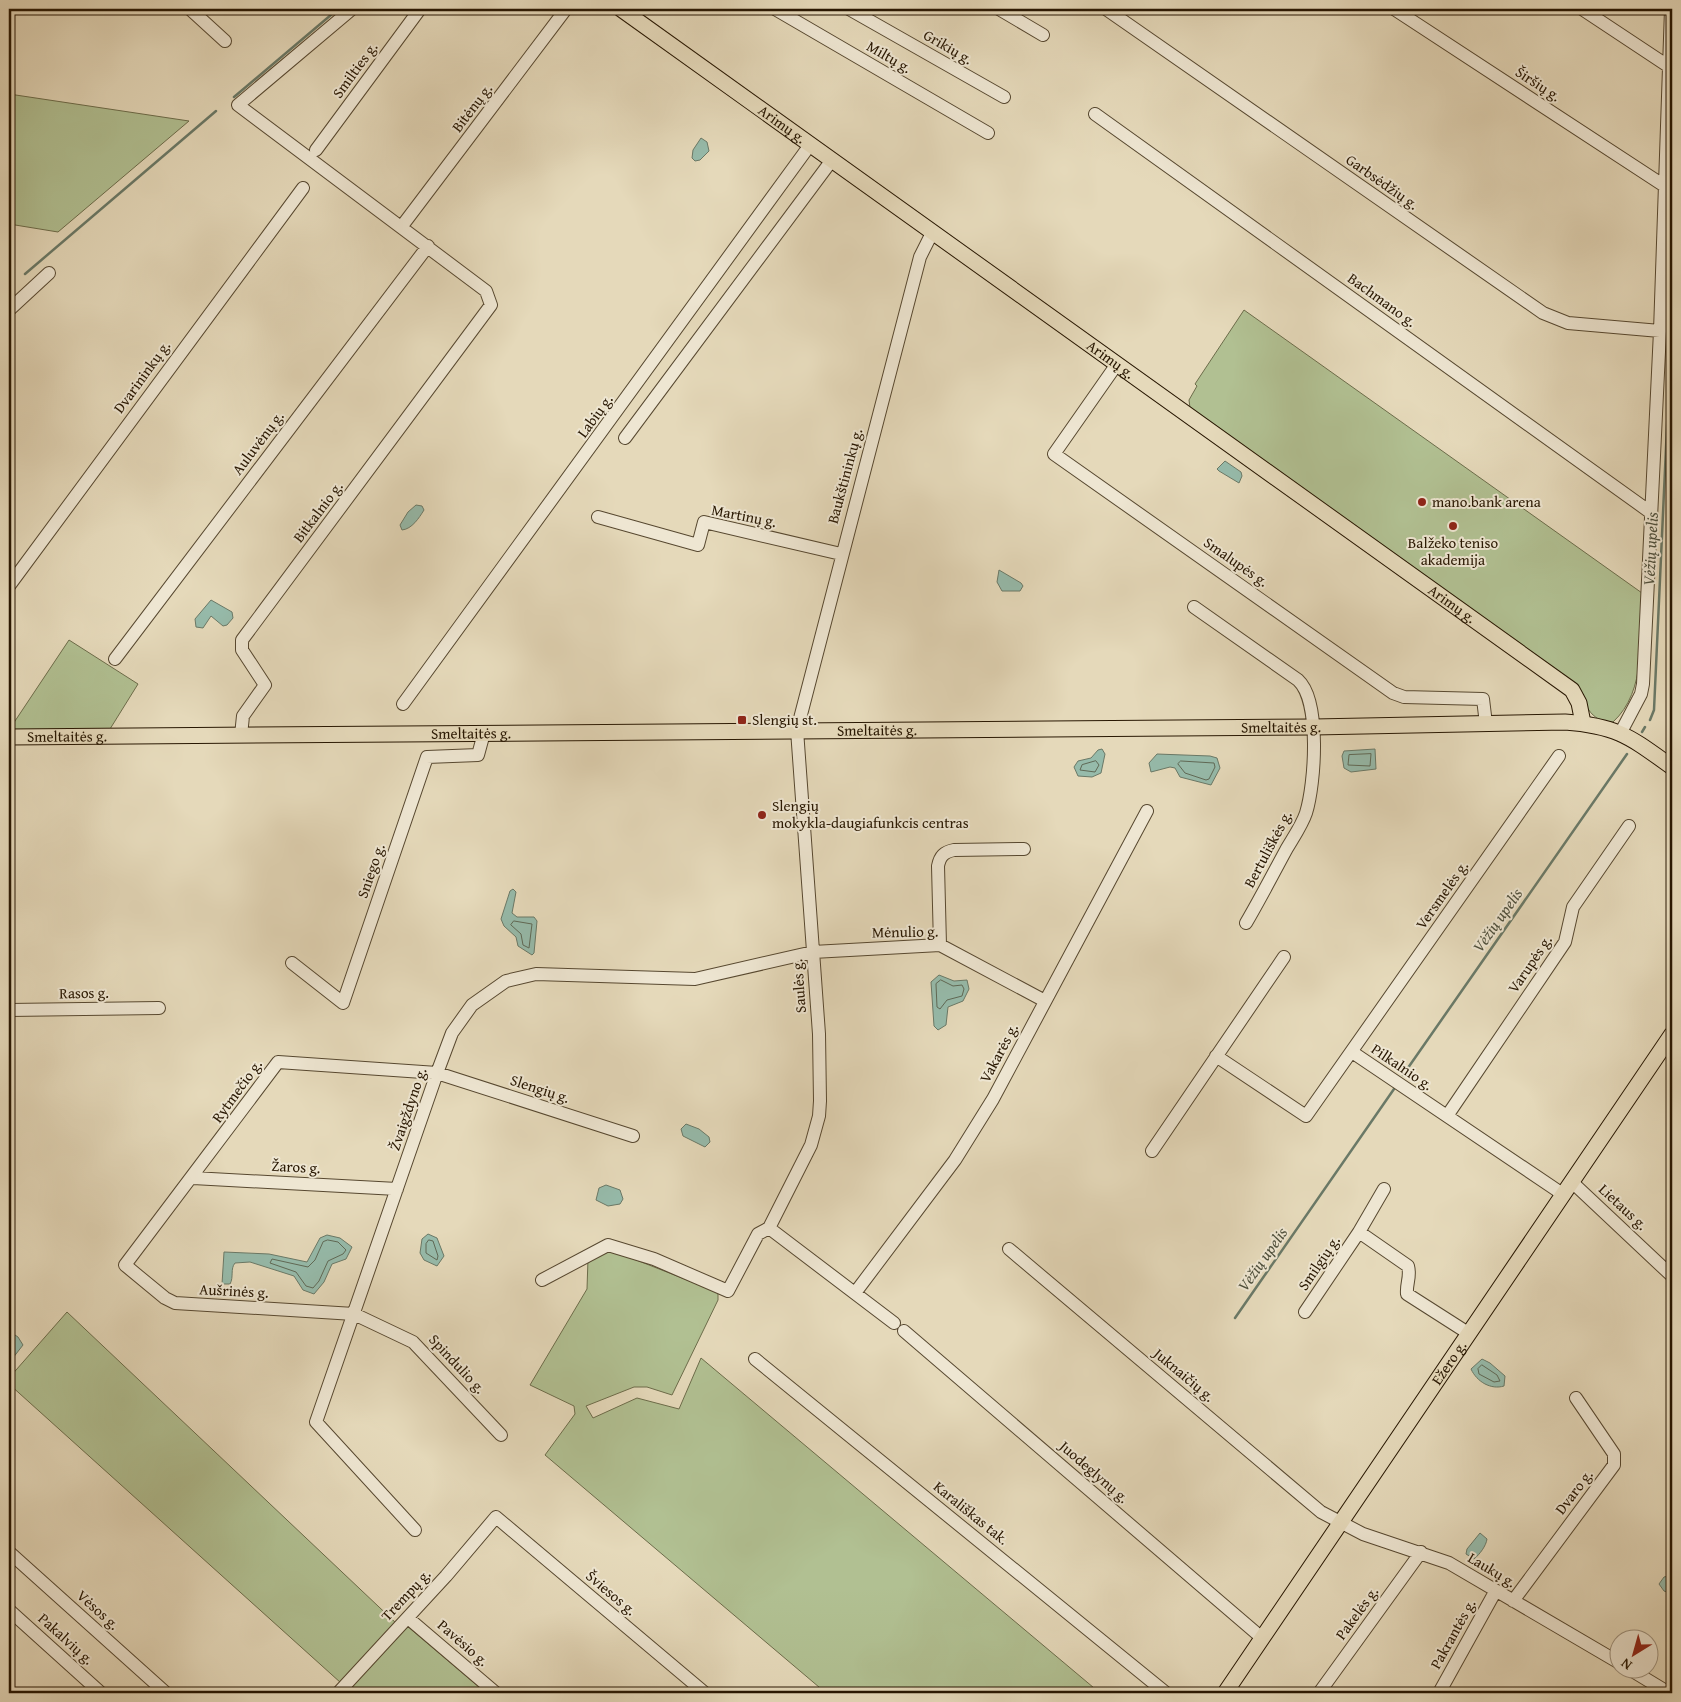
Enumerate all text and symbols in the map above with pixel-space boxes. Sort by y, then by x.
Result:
street label: Grikių g. [920,24,977,69]
street label: Miltų g. [863,35,916,78]
street label: Smilties g. [327,37,382,102]
street label: Širšių g. [1511,61,1565,106]
street label: Bitėnų g. [446,79,497,136]
street label: Arimų g. [754,100,810,148]
street label: Garbsėdžių g. [1342,149,1423,214]
street label: Bachmano g. [1344,268,1421,332]
street label: Arimų g. [1083,335,1139,383]
street label: Dvarininkų g. [108,336,175,417]
street label: Labių g. [572,390,617,442]
street label: Auluvėnų g. [227,406,289,479]
street label: Baukštininkų g. [822,426,867,526]
street label: Bitkalnio g. [288,477,348,547]
place label: mano.bank arena [1432,491,1541,512]
marker: mano.bank arena [1416,496,1428,508]
street label: Martinų g. [710,499,779,532]
water label: Vėžių upelis [1636,511,1664,586]
marker: Balžeko teniso akademija [1447,520,1459,532]
street label: Smalupės g. [1200,532,1273,592]
place label: Balžeko teniso akademija [1408,532,1498,570]
street label: Arimų g. [1424,579,1480,628]
place label: Slengių st. [752,709,817,730]
marker: Slengių st. [736,714,748,726]
street label: Smeltaitės g. [1241,716,1321,738]
street label: Smeltaitės g. [837,719,917,741]
street label: Smeltaitės g. [431,722,511,744]
street label: Smeltaitės g. [27,725,107,747]
place label: Slengių mokykla-daugiafunkcis centras [772,795,969,833]
street label: Bertuliškės g. [1238,807,1297,891]
marker: Slengių mokykla-daugiafunkcis centras [756,809,768,821]
street label: Sniego g. [351,841,390,901]
street label: Versmelės g. [1410,856,1473,933]
water label: Vėžių upelis [1466,883,1528,957]
street label: Mėnulio g. [872,920,938,943]
street label: Varupės g. [1502,931,1557,997]
street label: Saulės g. [786,958,811,1014]
street label: Rasos g. [59,982,109,1003]
street label: Vakarės g. [974,1019,1023,1086]
street label: Pilkalnio g. [1367,1038,1437,1095]
street label: Rytmečio g. [206,1055,267,1127]
street label: Žvaigždyno g. [384,1065,432,1153]
street label: Slengių g. [508,1069,573,1108]
street label: Žaros g. [271,1155,321,1178]
street label: Lietaus g. [1594,1179,1652,1235]
water label: Vėžių upelis [1231,1222,1293,1296]
street label: Smilgių g. [1292,1231,1345,1294]
street label: Aušrinės g. [199,1278,269,1303]
street label: Spindulio g. [424,1329,491,1398]
street label: Ežero g. [1426,1336,1471,1389]
street label: Juknaičių g. [1148,1342,1219,1406]
street label: Juodeglynų g. [1054,1434,1134,1508]
street label: Dvaro g. [1550,1465,1597,1519]
street label: Karališkas tak. [929,1476,1013,1549]
street label: Laukų g. [1464,1547,1520,1592]
street label: Trempų g. [376,1564,435,1625]
street label: Šviesos g. [582,1565,641,1620]
street label: Pakelės g. [1330,1582,1383,1644]
street label: Vėsos g. [72,1585,124,1634]
street label: Pakrantės g. [1425,1595,1480,1673]
street label: Pakalvių g. [34,1608,99,1669]
street label: Pavėsio g. [433,1614,493,1671]
north arrow [1608,1630,1658,1680]
text: N [1616,1653,1636,1675]

